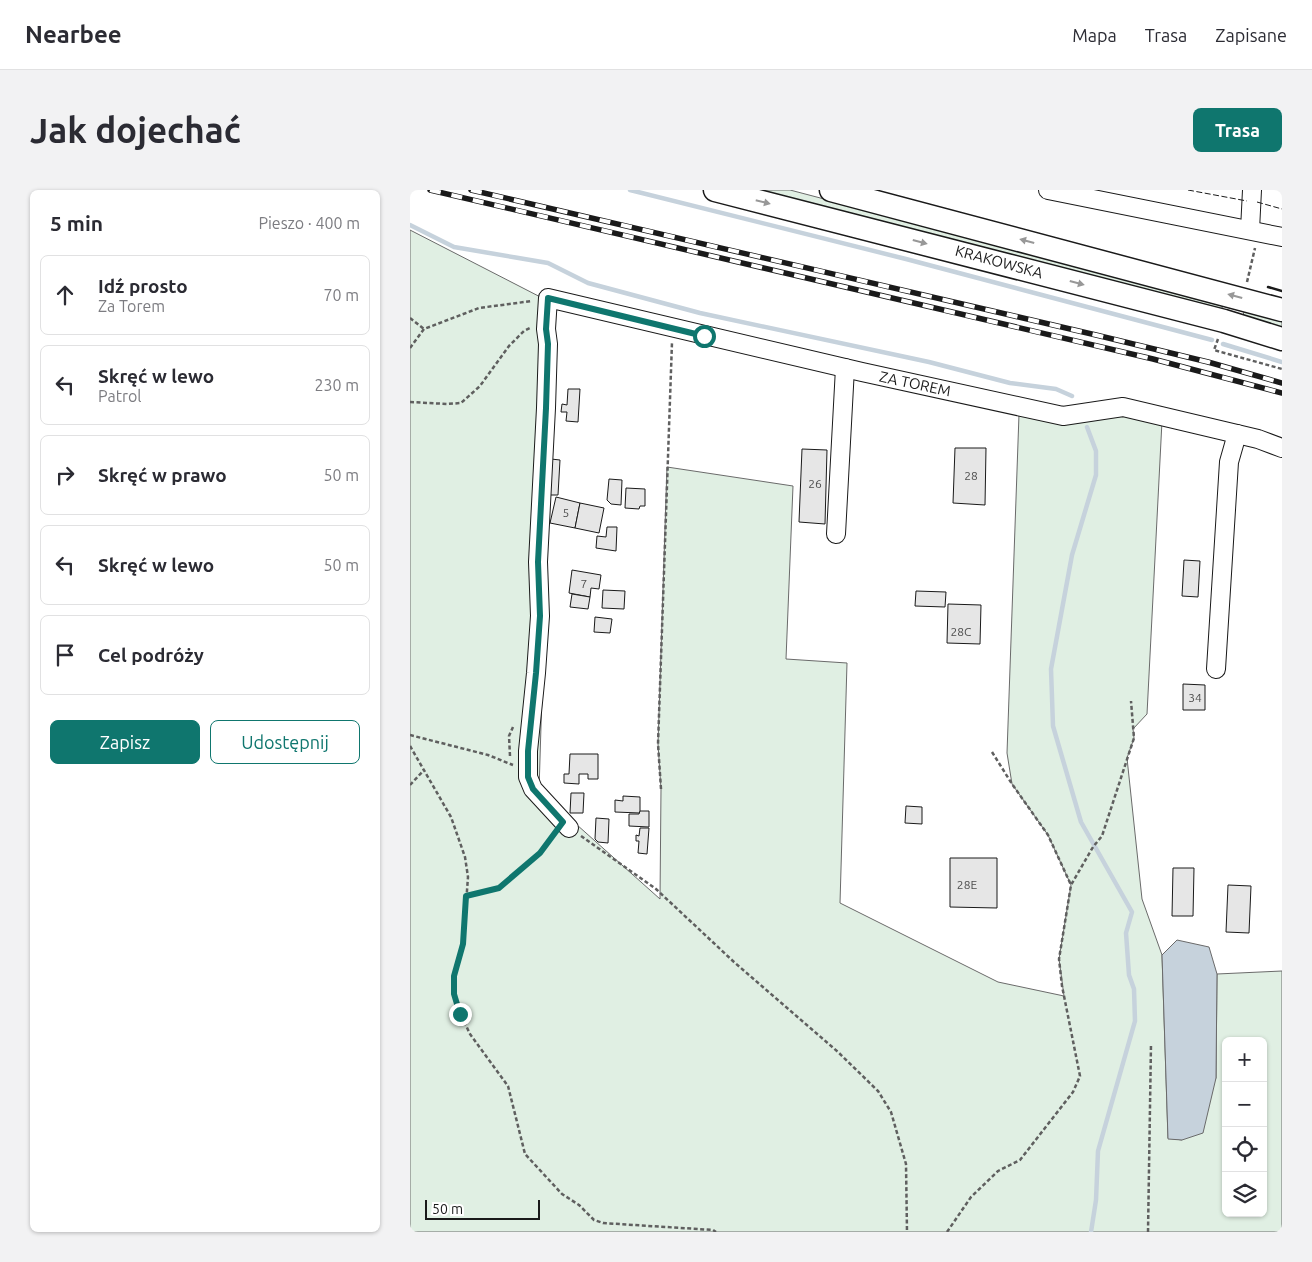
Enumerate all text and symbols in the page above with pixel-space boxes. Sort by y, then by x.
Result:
text: Nearbee [25,21,122,48]
text: Mapa [1072,25,1117,45]
text: Trasa [1145,25,1187,45]
text: Zapisane [1215,25,1287,45]
button: Trasa [1193,108,1282,152]
text: Jak dojechać [30,110,241,150]
one-way arrow [755,198,770,206]
text: 5 min [50,211,103,235]
text: Pieszo · 400 m [258,214,360,232]
one-way arrow [1020,237,1035,245]
one-way arrow [913,238,928,246]
street label: KRAKOWSKA [953,242,1045,281]
text: Idź prosto [98,275,188,297]
one-way arrow [1070,279,1085,287]
icon: ahead [51,281,79,309]
text: 70 m [323,286,359,304]
one-way arrow [1228,292,1243,300]
text: Za Torem [98,297,165,315]
route start [693,325,716,348]
text: Skręć w lewo [98,365,214,387]
street label: ZA TOREM [878,368,952,399]
icon: left [51,371,79,399]
text: 230 m [314,376,359,394]
text: Patrol [98,387,142,405]
icon: right [51,461,79,489]
text: Skręć w prawo [98,464,227,486]
text: 50 m [323,466,359,484]
house number: 28 [964,469,978,482]
house number: 26 [808,477,822,490]
house number: 5 [563,506,569,519]
icon: left [51,551,79,579]
text: Skręć w lewo [98,554,214,576]
text: 50 m [323,556,359,574]
house number: 7 [581,577,587,590]
house number: 28C [951,625,972,638]
icon: arrive [51,641,79,669]
text: Cel podróży [98,644,204,666]
house number: 34 [1188,691,1202,704]
button: Zapisz [50,720,200,764]
button: Udostępnij [210,720,360,764]
house number: 28E [957,878,977,891]
route end [449,1003,472,1026]
map controls [1222,1037,1267,1217]
button: + [1222,1037,1267,1082]
button: − [1222,1082,1267,1127]
button: locate [1222,1127,1267,1172]
button: layers [1222,1172,1267,1217]
scale bar [425,1197,540,1220]
text: 50 m [432,1201,463,1217]

